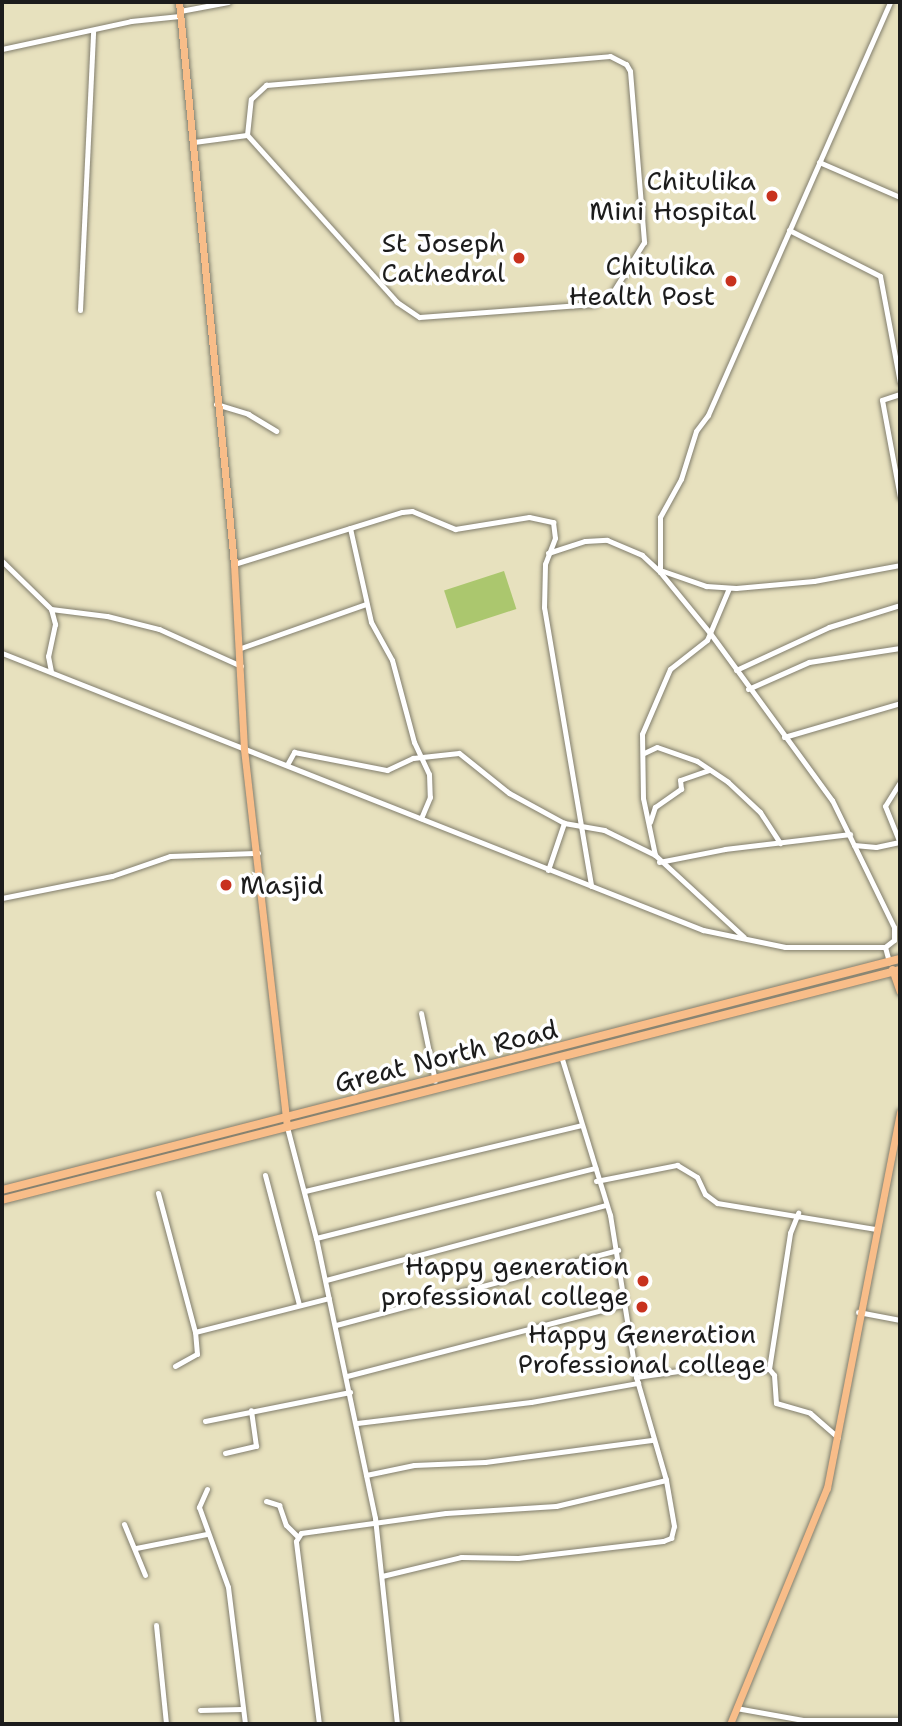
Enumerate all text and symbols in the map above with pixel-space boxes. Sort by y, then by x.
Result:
place label: Chitulika Mini Hospital [589,165,756,227]
marker: Chitulika Mini Hospital [762,186,782,206]
place label: St Joseph Cathedral [382,227,505,288]
marker: St Joseph Cathedral [511,250,527,266]
place label: Chitulika Health Post [569,250,715,312]
marker: Chitulika Health Post [721,271,741,291]
place label: Masjid [240,869,324,901]
marker: Masjid [218,877,234,893]
street label: Great North Road [331,1013,561,1099]
place label: Happy generation professional college [381,1250,629,1312]
marker: Happy generation professional college [635,1273,651,1289]
marker: Happy Generation Professional college [634,1299,650,1315]
place label: Happy Generation Professional college [518,1318,766,1380]

